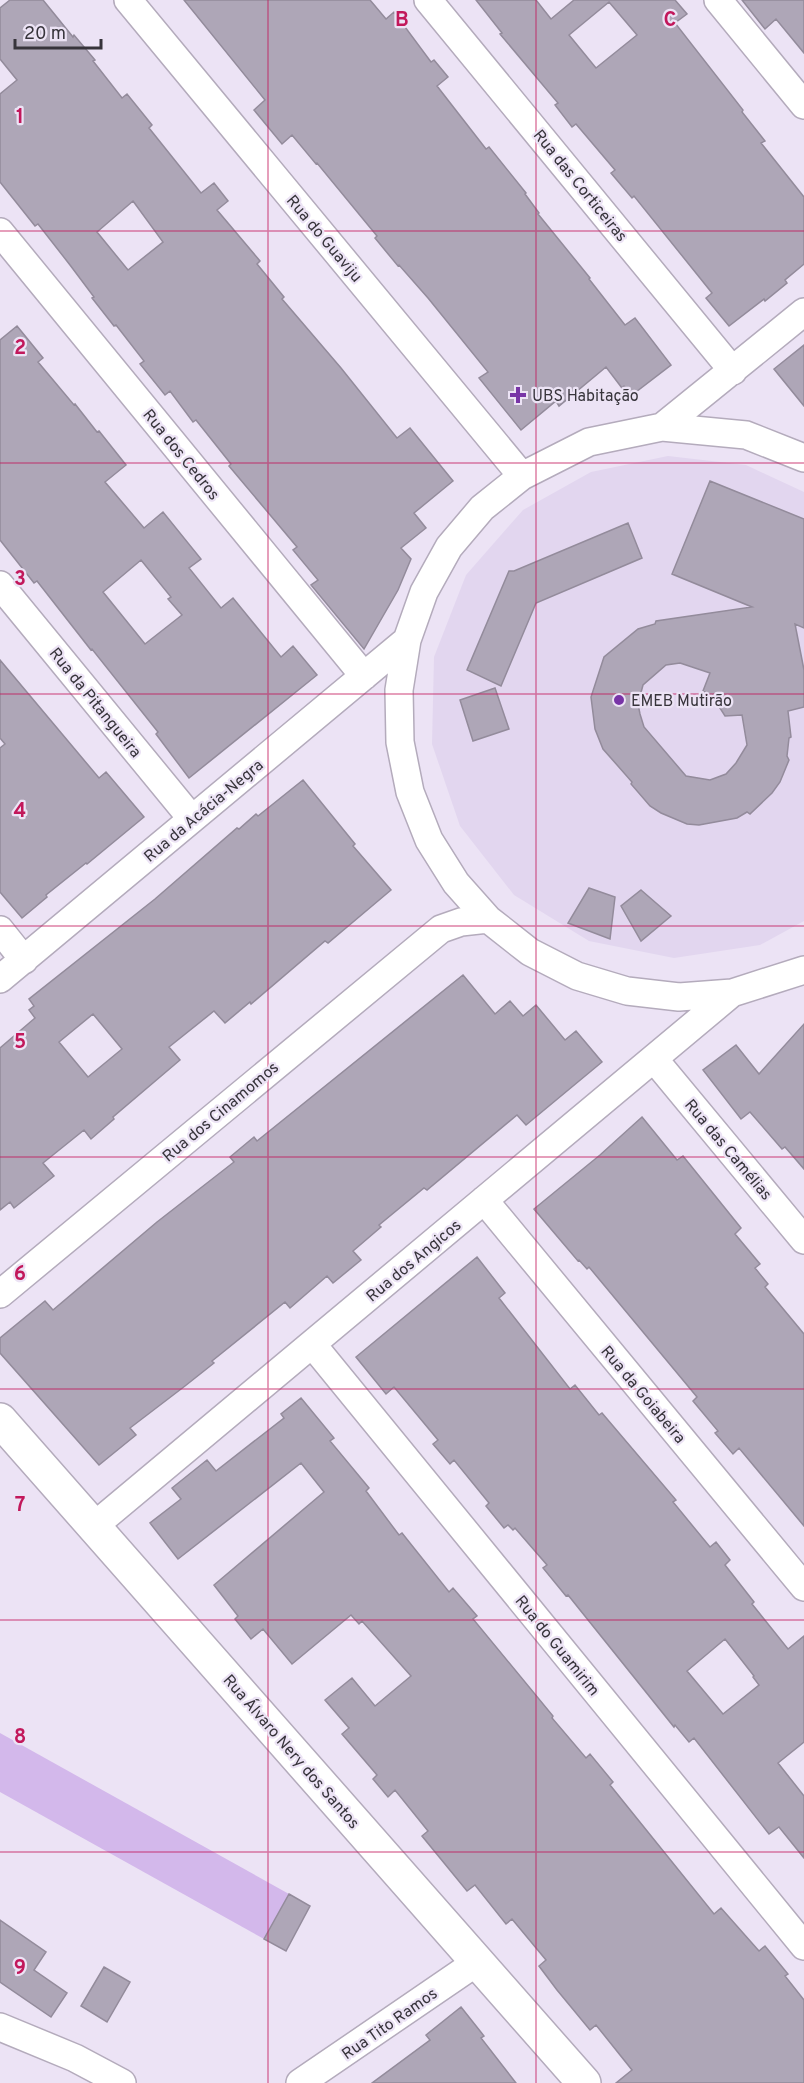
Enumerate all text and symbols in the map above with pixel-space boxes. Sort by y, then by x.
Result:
text: B [395,8,409,34]
text: C [664,8,676,34]
scale bar [15,12,100,50]
text: 20 m [24,23,66,46]
text: 1 [16,105,24,131]
street label: Rua das Corticeiras [528,126,631,246]
street label: Rua do Guaviju [281,192,366,287]
text: 2 [14,336,26,362]
marker: UBS Habitação [509,386,527,404]
place label: UBS Habitação [532,387,639,407]
street label: Rua dos Cedros [138,406,223,505]
text: 3 [14,567,26,593]
street label: Rua da Pitangueira [44,644,145,762]
place label: EMEB Mutirão [631,692,732,712]
marker: EMEB Mutirão [612,693,626,707]
street label: Rua da Acácia-Negra [141,756,268,867]
text: 4 [14,799,26,825]
text: 5 [14,1030,26,1056]
street label: Rua dos Cinamomos [159,1058,283,1167]
street label: Rua das Camélias [679,1096,776,1205]
street label: Rua dos Angicos [363,1216,466,1307]
text: 6 [14,1262,26,1288]
street label: Rua da Goiabeira [596,1342,689,1448]
text: 7 [15,1493,25,1519]
street label: Rua do Guamirim [510,1592,603,1701]
street label: Rua Álvaro Nery dos Santos [218,1670,364,1834]
text: 8 [14,1725,26,1751]
text: 9 [14,1956,26,1982]
street label: Rua Tito Ramos [338,1984,442,2065]

